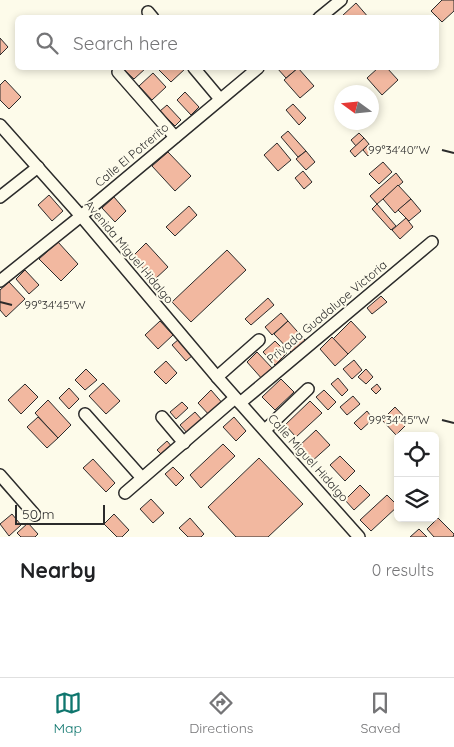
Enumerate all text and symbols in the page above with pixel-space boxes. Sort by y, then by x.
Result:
search box [15,15,439,70]
icon: search [33,29,61,57]
text: Search here [73,31,178,55]
north arrow [334,85,379,130]
street label: Calle El Potrerito [92,120,171,190]
text: 99°34'40"W [368,142,430,157]
street label: Avenida Miguel Hidalgo [82,197,177,306]
street label: Privada Guadalupe Victoria [264,257,390,366]
text: 99°34'45"W [24,297,86,312]
street label: Calle Miguel Hidalgo [265,411,352,505]
text: 99°34'45"W [368,412,430,427]
map controls [394,432,439,522]
button: locate [394,432,439,477]
button: layers [394,477,439,522]
scale bar [15,502,105,525]
text: 50 m [22,505,55,523]
text: Nearby [20,557,96,583]
text: 0 results [372,560,434,580]
tab: Map [54,689,82,737]
tab: Directions [189,689,253,737]
tab: Saved [360,689,400,737]

